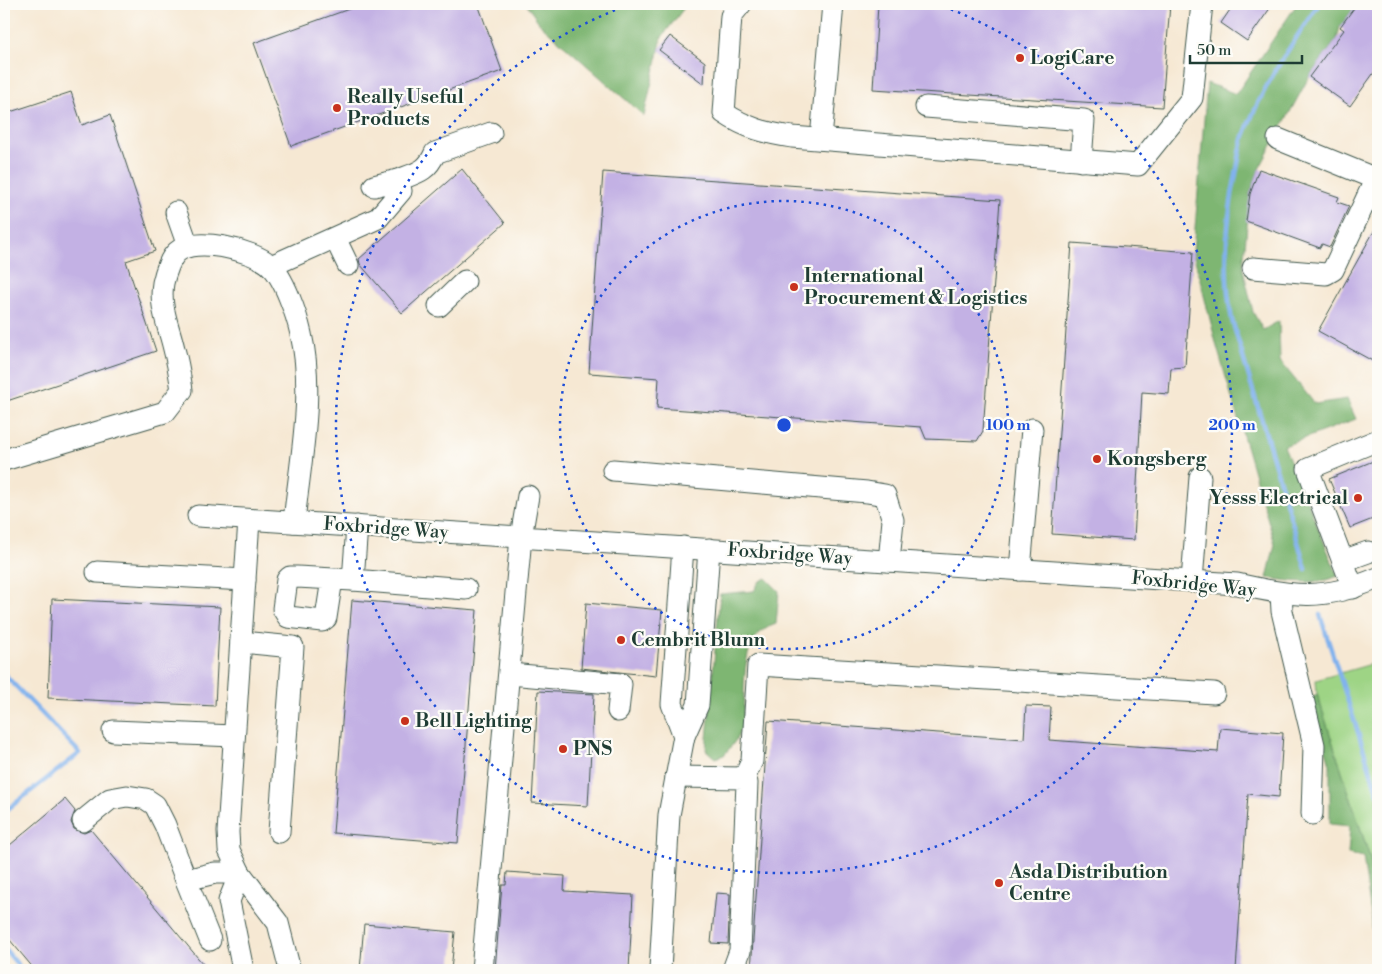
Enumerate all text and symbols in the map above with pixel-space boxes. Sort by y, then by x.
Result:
scale bar [1190,32,1302,64]
text: 50 m [1197,41,1231,60]
place label: LogiCare [1030,46,1114,70]
marker: LogiCare [1014,52,1026,64]
place label: Really Useful Products [347,85,464,131]
marker: Really Useful Products [331,102,343,114]
place label: International Procurement & Logistics [804,264,1027,310]
marker: International Procurement & Logistics [788,281,800,293]
centre of rings [775,416,793,434]
text: 100 m [986,416,1031,435]
text: 200 m [1208,416,1256,435]
place label: Kongsberg [1107,447,1208,471]
marker: Kongsberg [1091,453,1103,465]
place label: Yesss Electrical [1209,486,1348,510]
marker: Yesss Electrical [1352,492,1364,504]
street label: Foxbridge Way [323,512,450,544]
street label: Foxbridge Way [727,538,854,570]
street label: Foxbridge Way [1130,566,1258,603]
place label: Cembrit Blunn [631,628,766,652]
marker: Cembrit Blunn [615,634,627,646]
place label: Bell Lighting [415,709,533,733]
marker: Bell Lighting [399,715,411,727]
place label: PNS [573,737,612,761]
marker: PNS [557,743,569,755]
place label: Asda Distribution Centre [1008,860,1168,906]
marker: Asda Distribution Centre [993,877,1005,889]

